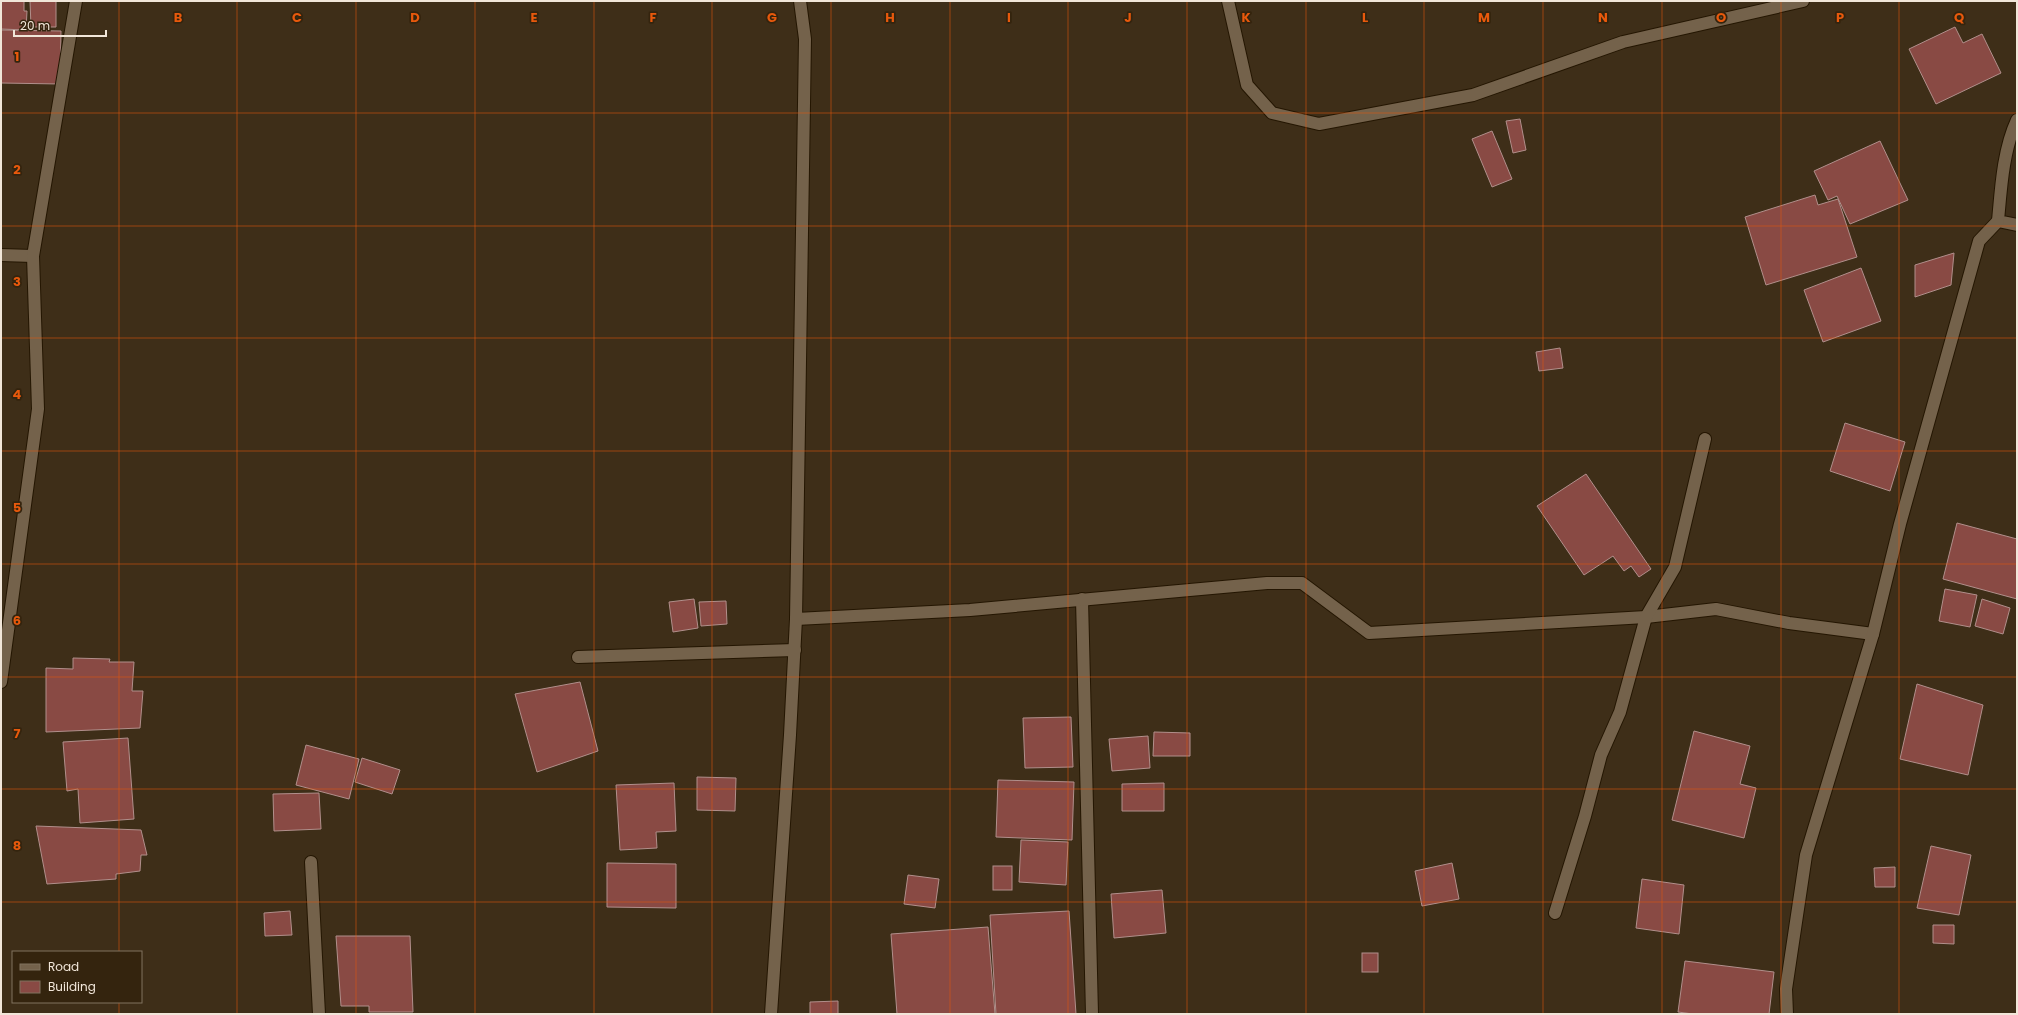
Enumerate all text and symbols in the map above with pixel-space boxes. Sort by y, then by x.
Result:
text: B [174,8,183,27]
text: C [292,8,302,27]
text: D [410,8,420,27]
text: E [530,8,538,27]
text: F [649,8,657,27]
text: G [767,8,777,27]
text: H [885,8,895,27]
text: I [1007,8,1011,27]
text: J [1124,8,1132,27]
text: K [1241,8,1251,27]
text: L [1362,8,1368,27]
text: M [1478,8,1490,27]
text: N [1598,8,1608,27]
text: O [1716,8,1726,27]
text: P [1836,8,1844,27]
text: Q [1954,8,1964,27]
scale bar [14,12,106,38]
text: 20 m [20,17,50,34]
text: 1 [15,47,19,66]
text: 2 [13,160,21,179]
text: 3 [13,272,21,291]
text: 4 [13,385,22,404]
text: 5 [13,498,21,517]
text: 6 [13,611,21,630]
text: 7 [14,724,21,743]
text: 8 [13,836,21,855]
legend [12,951,142,1003]
text: Road [48,958,79,975]
text: Building [48,978,96,995]

